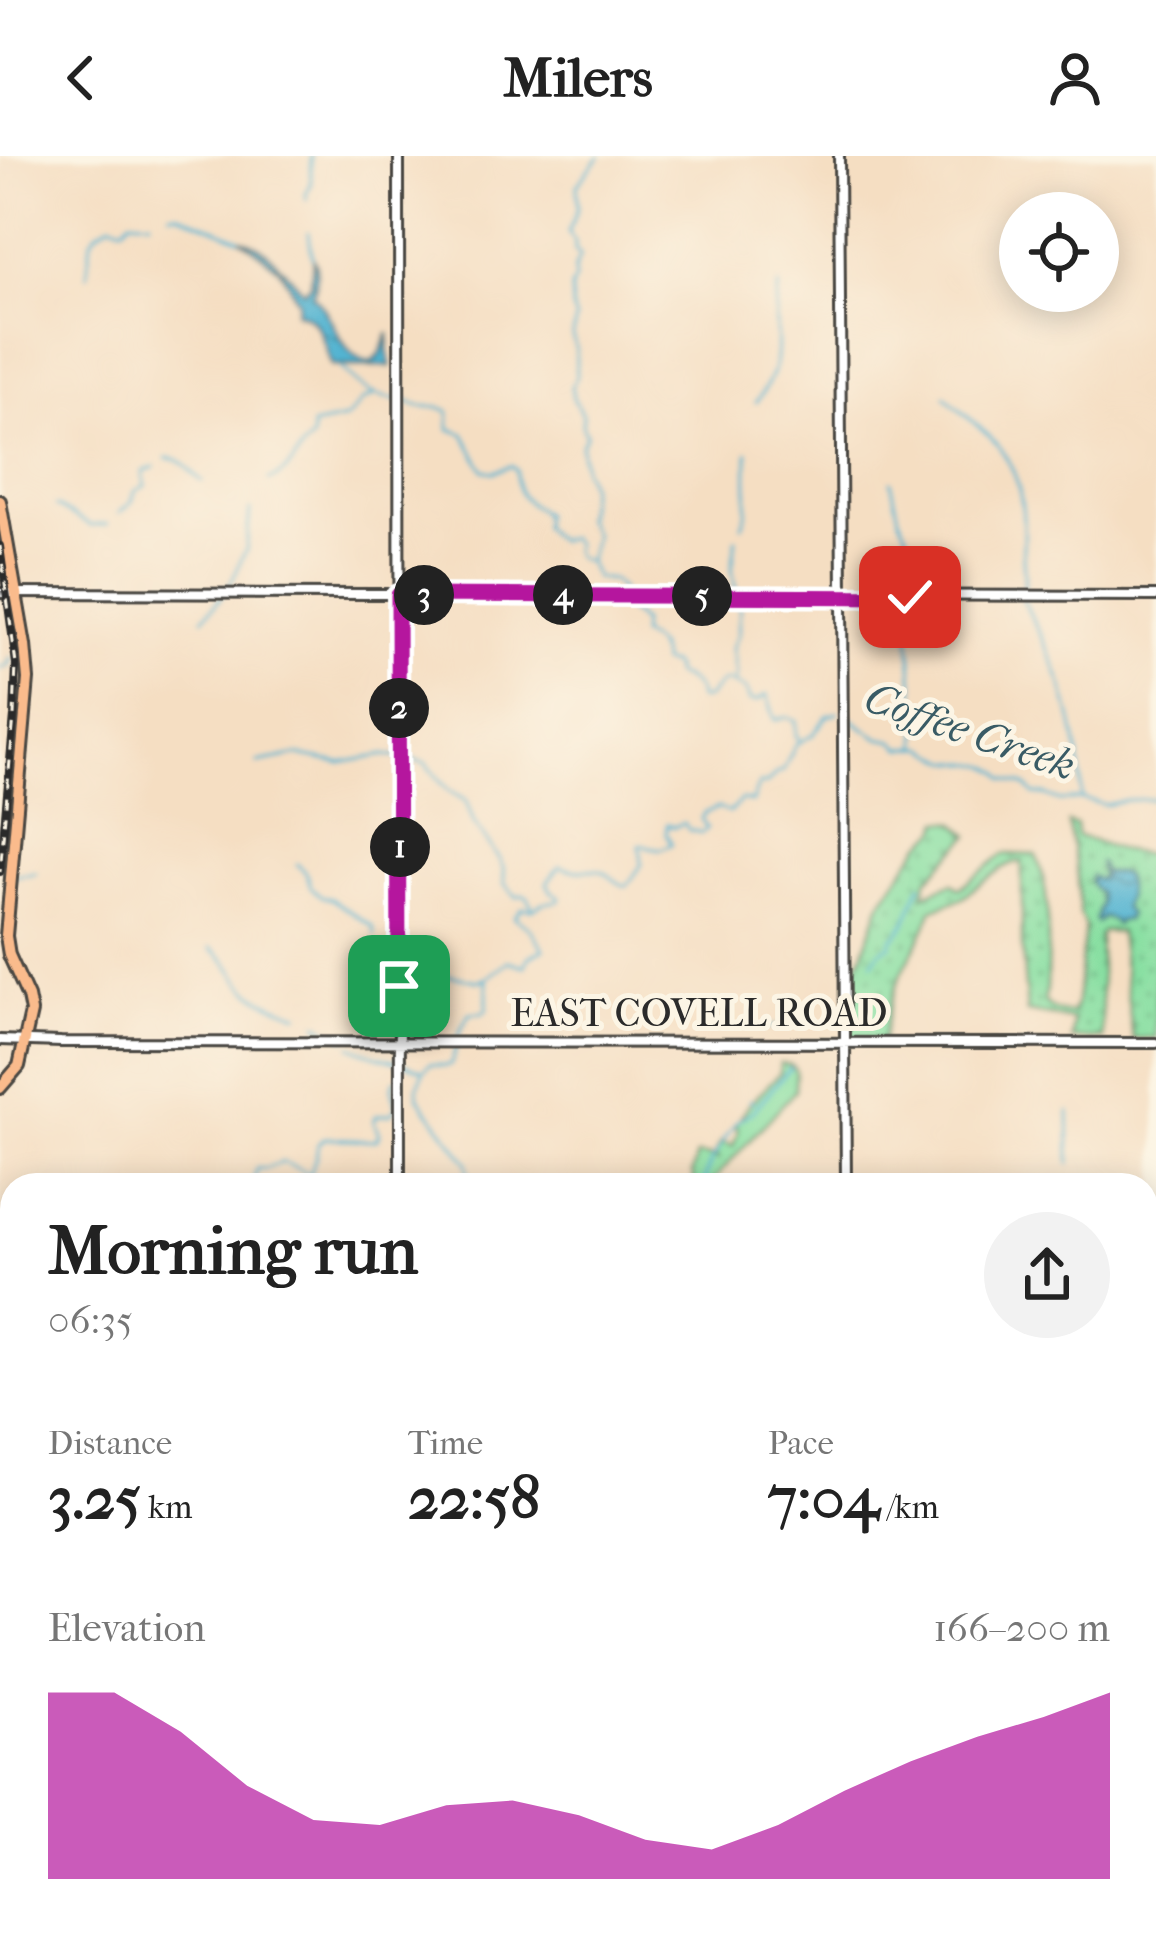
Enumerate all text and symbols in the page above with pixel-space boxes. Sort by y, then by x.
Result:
icon: back [48,45,114,111]
icon: person [1042,45,1108,111]
text: Milers [503,47,653,110]
map controls [999,192,1119,312]
button: locate [999,192,1119,312]
pin [859,546,961,648]
icon: check [877,564,943,630]
pin: 3 [394,565,454,625]
pin: 4 [533,565,593,625]
pin: 5 [672,566,732,626]
text: 3 [417,575,431,614]
text: 4 [553,575,573,614]
text: 5 [695,576,709,615]
water label: Coffee Creek [858,673,1082,791]
pin: 2 [369,678,429,738]
text: 2 [391,688,407,727]
pin: 1 [370,817,430,877]
text: 1 [394,827,406,866]
pin [348,935,450,1037]
icon: arrive [366,953,432,1019]
street label: EAST COVELL ROAD [510,990,888,1036]
button: share [984,1212,1110,1338]
text: Morning run [48,1213,418,1290]
text: 06:35 [48,1297,133,1343]
text: Distance [48,1424,172,1463]
text: Time [408,1424,483,1463]
text: Pace [768,1424,834,1463]
text: 3.25 [48,1463,141,1534]
text: 22:58 [408,1463,540,1534]
text: 7:04 [768,1463,879,1534]
text: km [141,1488,192,1527]
text: /km [879,1488,939,1527]
text: Elevation [48,1605,206,1651]
text: 166–200 m [933,1605,1110,1651]

